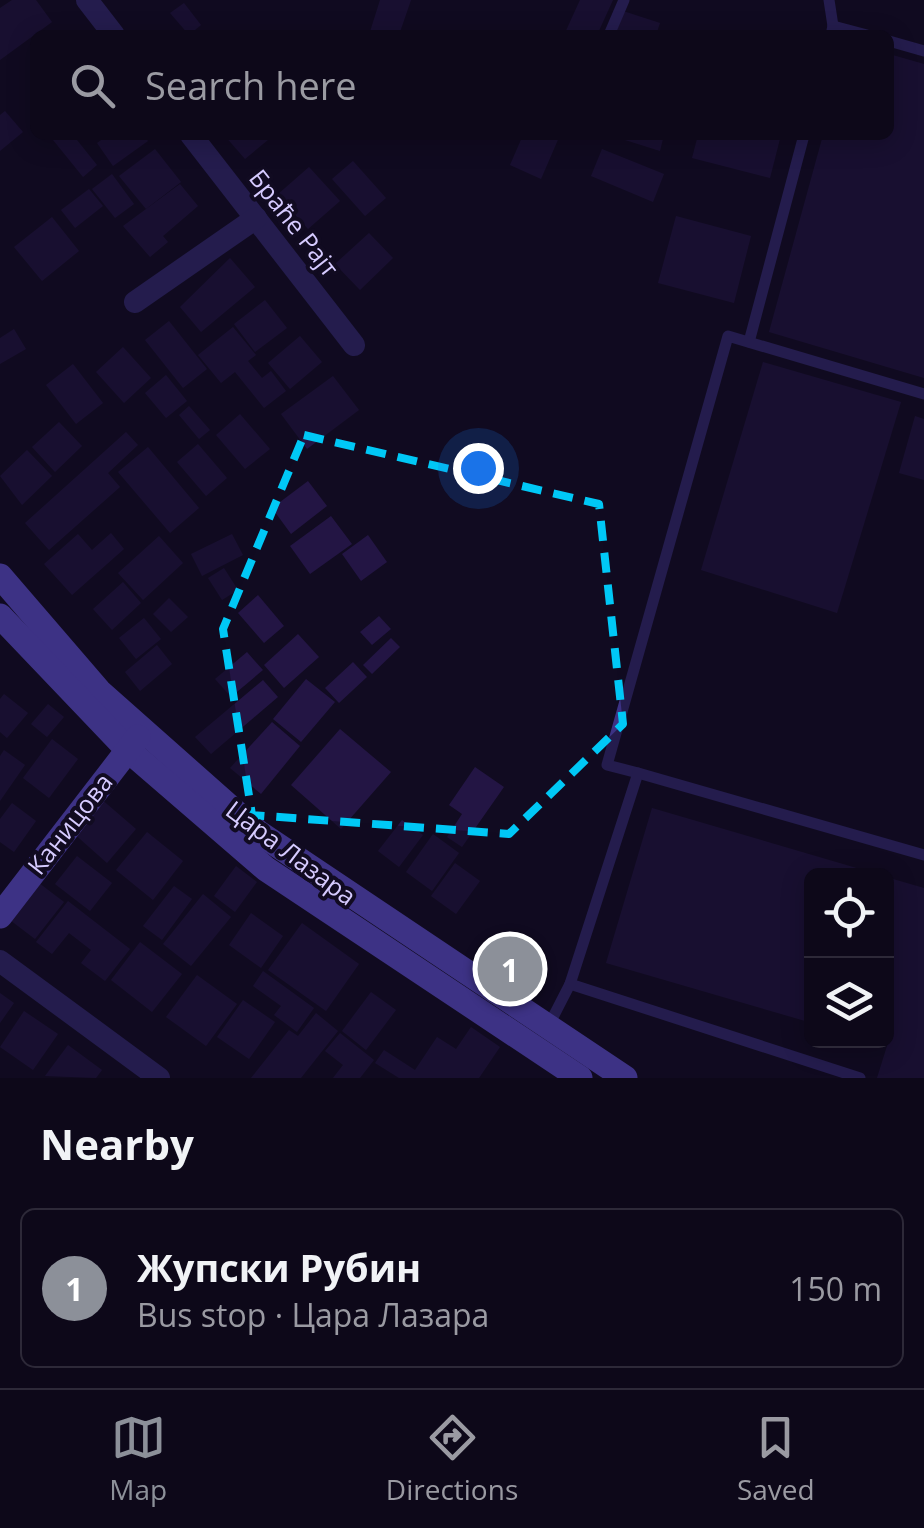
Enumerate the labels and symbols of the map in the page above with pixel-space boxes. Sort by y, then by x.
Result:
street label: Браће Рајт [242,162,348,283]
your location [453,443,504,494]
street label: Каницова [19,766,119,881]
street label: Цара Лазара [220,792,364,912]
pin: 1 [478,932,542,1006]

